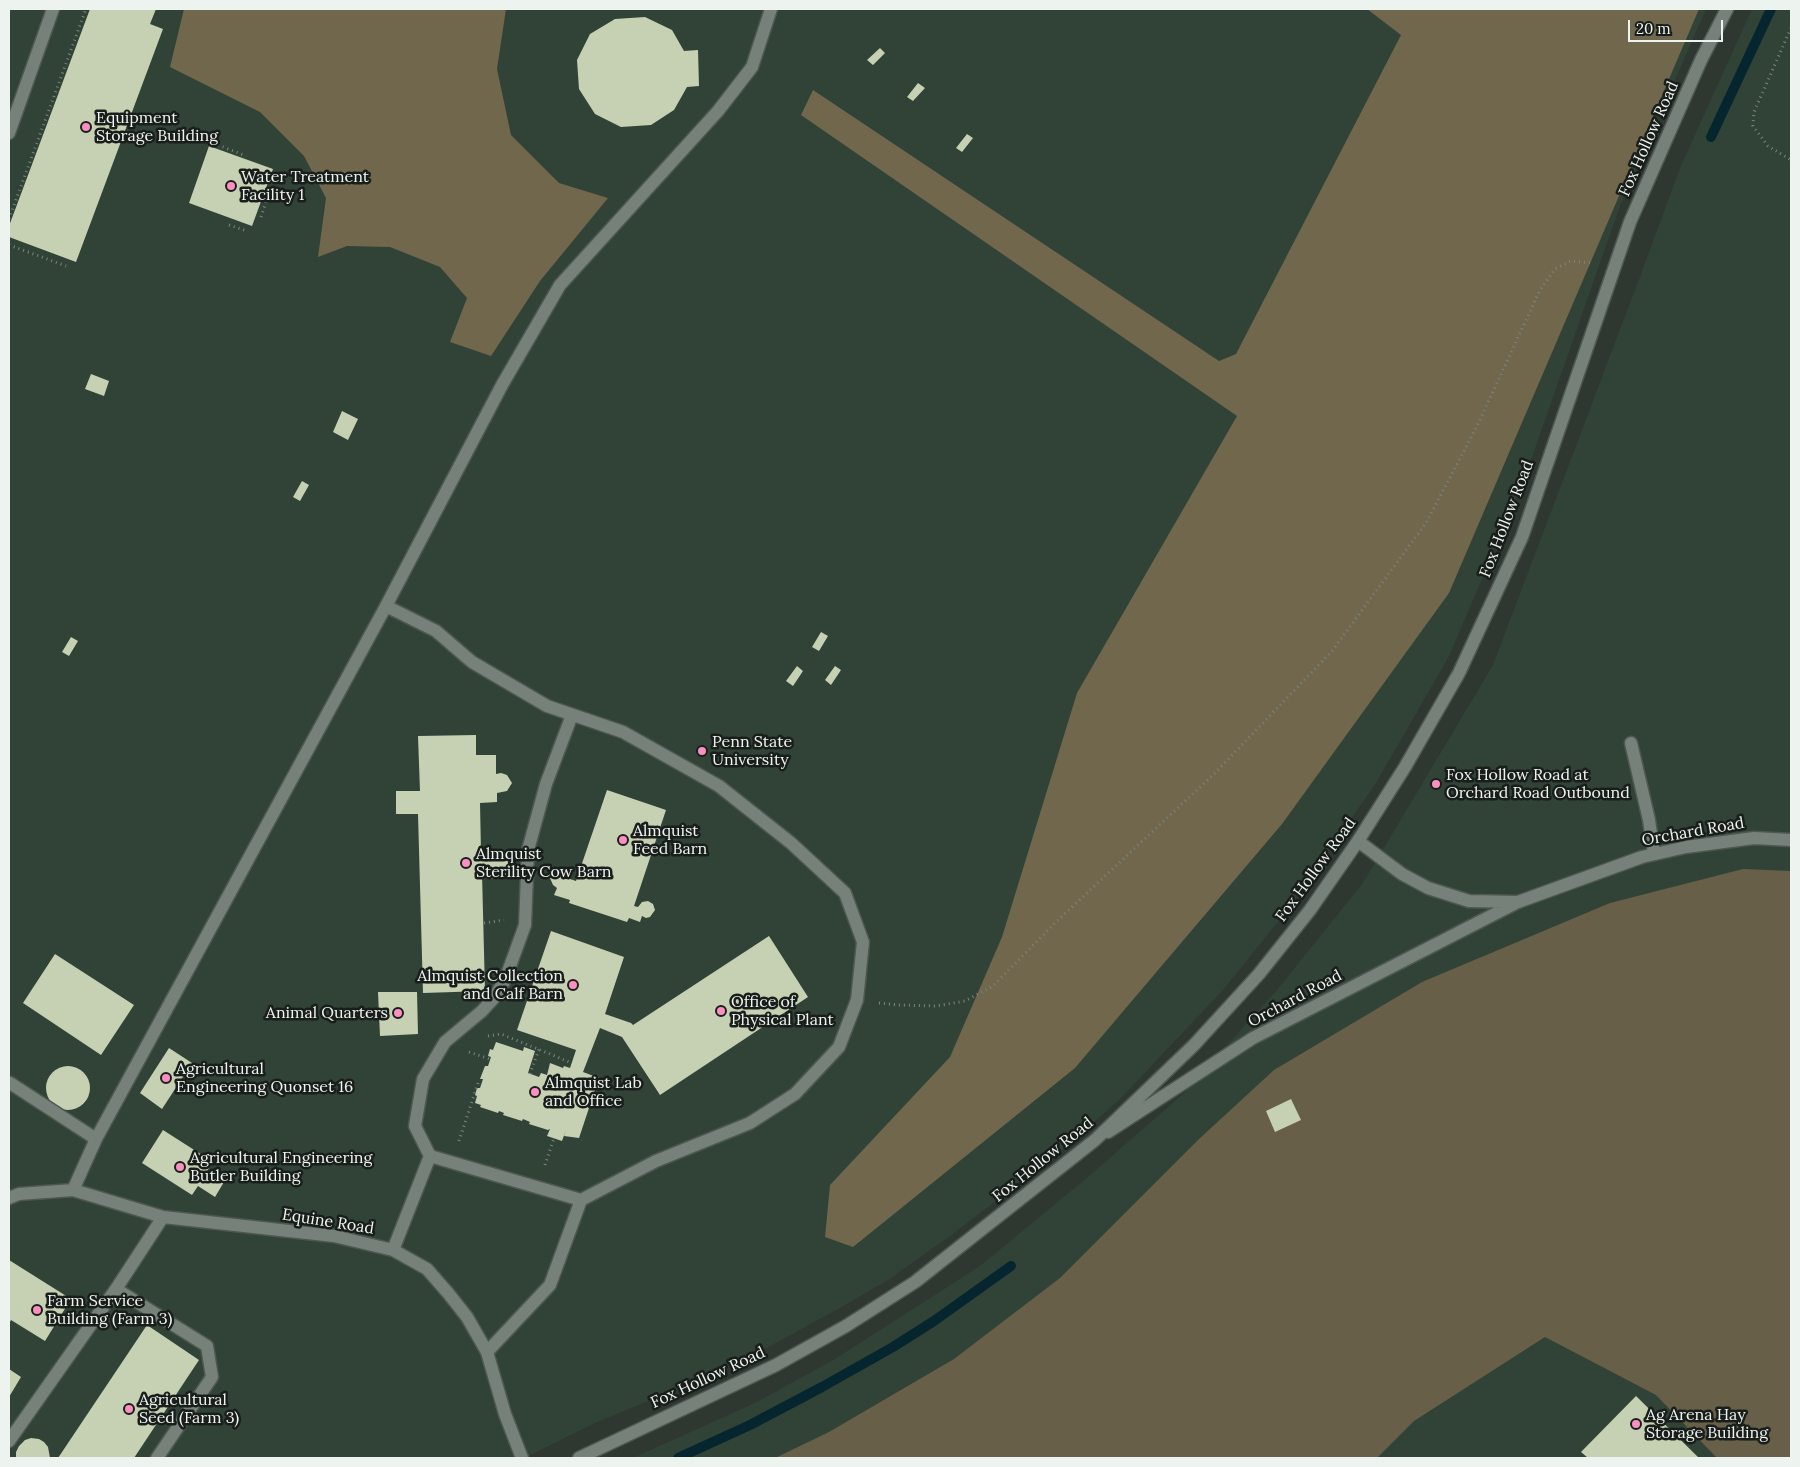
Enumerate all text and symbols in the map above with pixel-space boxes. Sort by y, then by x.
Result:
scale bar [1630,10,1725,42]
text: 20 m [1636,19,1671,38]
street label: Fox Hollow Road [1615,78,1683,200]
place label: Equipment Storage Building [96,108,218,146]
marker: Equipment Storage Building [80,121,92,133]
place label: Water Treatment Facility 1 [241,167,369,205]
marker: Water Treatment Facility 1 [225,180,237,192]
street label: Fox Hollow Road [1476,458,1538,580]
place label: Penn State University [712,732,792,770]
marker: Penn State University [696,745,708,757]
place label: Fox Hollow Road at Orchard Road Outbound [1446,765,1630,803]
marker: Fox Hollow Road at Orchard Road Outbound [1430,778,1442,790]
street label: Fox Hollow Road [1272,814,1360,926]
street label: Orchard Road [1640,814,1746,850]
place label: Almquist Feed Barn [633,821,707,859]
marker: Almquist Feed Barn [617,834,629,846]
place label: Almquist Sterility Cow Barn [476,844,612,882]
marker: Almquist Sterility Cow Barn [460,857,472,869]
place label: Almquist Collection and Calf Barn [417,966,563,1004]
street label: Orchard Road [1245,966,1345,1032]
marker: Almquist Collection and Calf Barn [567,979,579,991]
place label: Office of Physical Plant [731,992,834,1030]
place label: Animal Quarters [266,1003,388,1023]
marker: Office of Physical Plant [715,1005,727,1017]
marker: Animal Quarters [392,1007,404,1019]
place label: Agricultural Engineering Quonset 16 [176,1059,353,1097]
marker: Agricultural Engineering Quonset 16 [160,1072,172,1084]
place label: Almquist Lab and Office [545,1073,642,1111]
marker: Almquist Lab and Office [529,1086,541,1098]
street label: Fox Hollow Road [989,1114,1097,1206]
place label: Agricultural Engineering Butler Building [190,1148,372,1186]
marker: Agricultural Engineering Butler Building [174,1161,186,1173]
street label: Equine Road [281,1205,375,1239]
place label: Farm Service Building (Farm 3) [47,1291,172,1329]
marker: Farm Service Building (Farm 3) [31,1304,43,1316]
street label: Fox Hollow Road [648,1343,768,1413]
place label: Agricultural Seed (Farm 3) [139,1390,239,1428]
marker: Agricultural Seed (Farm 3) [123,1403,135,1415]
place label: Ag Arena Hay Storage Building [1646,1405,1768,1443]
marker: Ag Arena Hay Storage Building [1630,1418,1642,1430]

